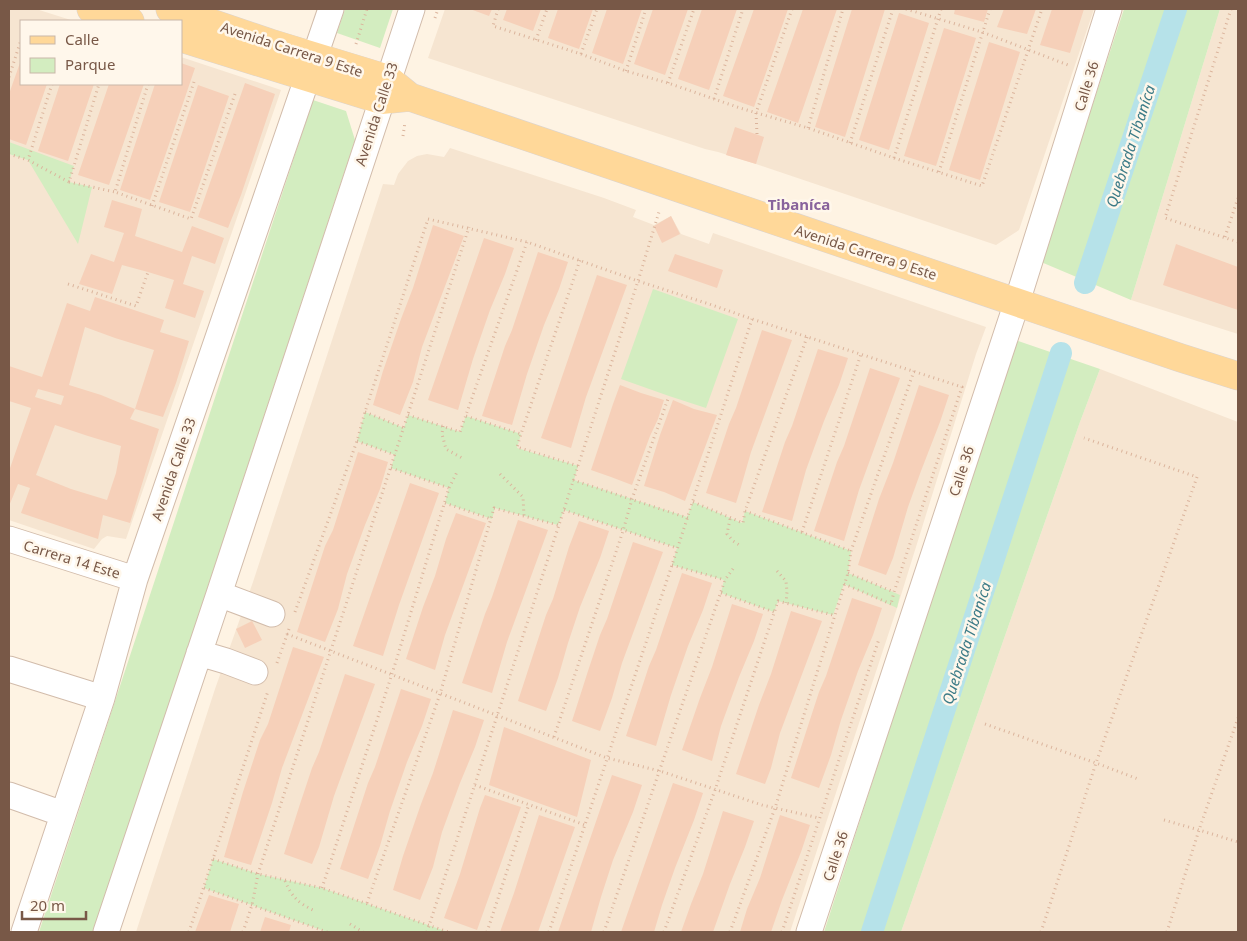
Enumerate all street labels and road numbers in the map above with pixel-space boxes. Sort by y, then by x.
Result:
street label: Avenida Carrera 9 Este [219,17,366,81]
street label: Calle 36 [1069,59,1103,113]
street label: Avenida Calle 33 [350,60,402,168]
street label: Avenida Carrera 9 Este [793,220,940,284]
street label: Avenida Calle 33 [146,415,200,523]
street label: Calle 36 [944,444,978,498]
street label: Carrera 14 Este [21,535,123,583]
street label: Calle 36 [818,829,852,883]

